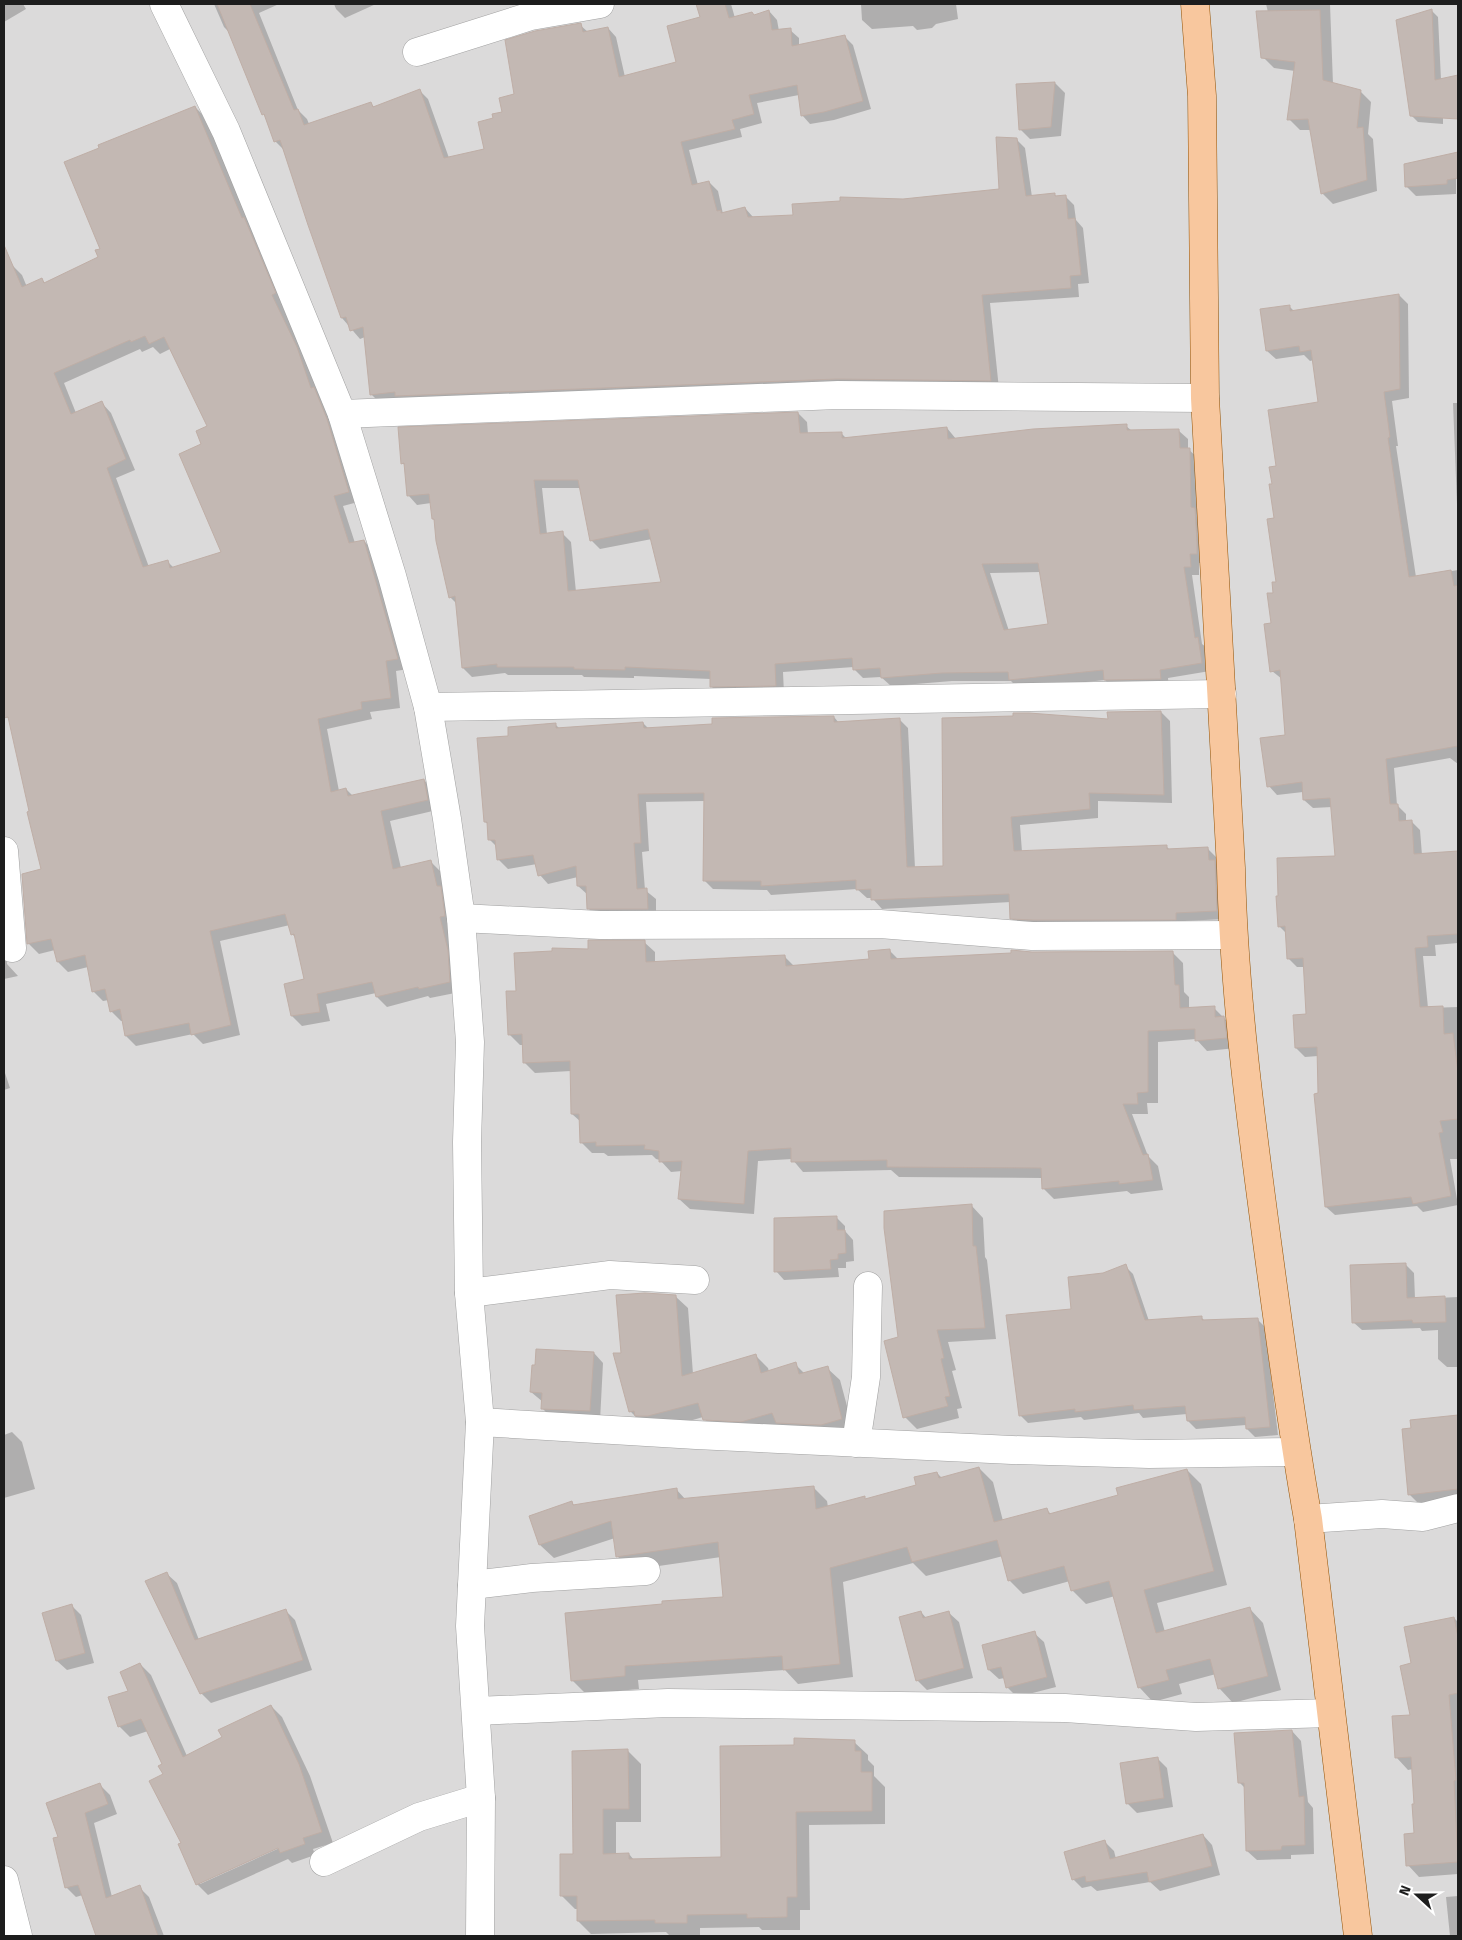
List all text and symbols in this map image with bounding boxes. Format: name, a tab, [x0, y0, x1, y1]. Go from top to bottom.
north arrow	[1392, 1870, 1442, 1920]
text: N	[1396, 1883, 1415, 1898]

